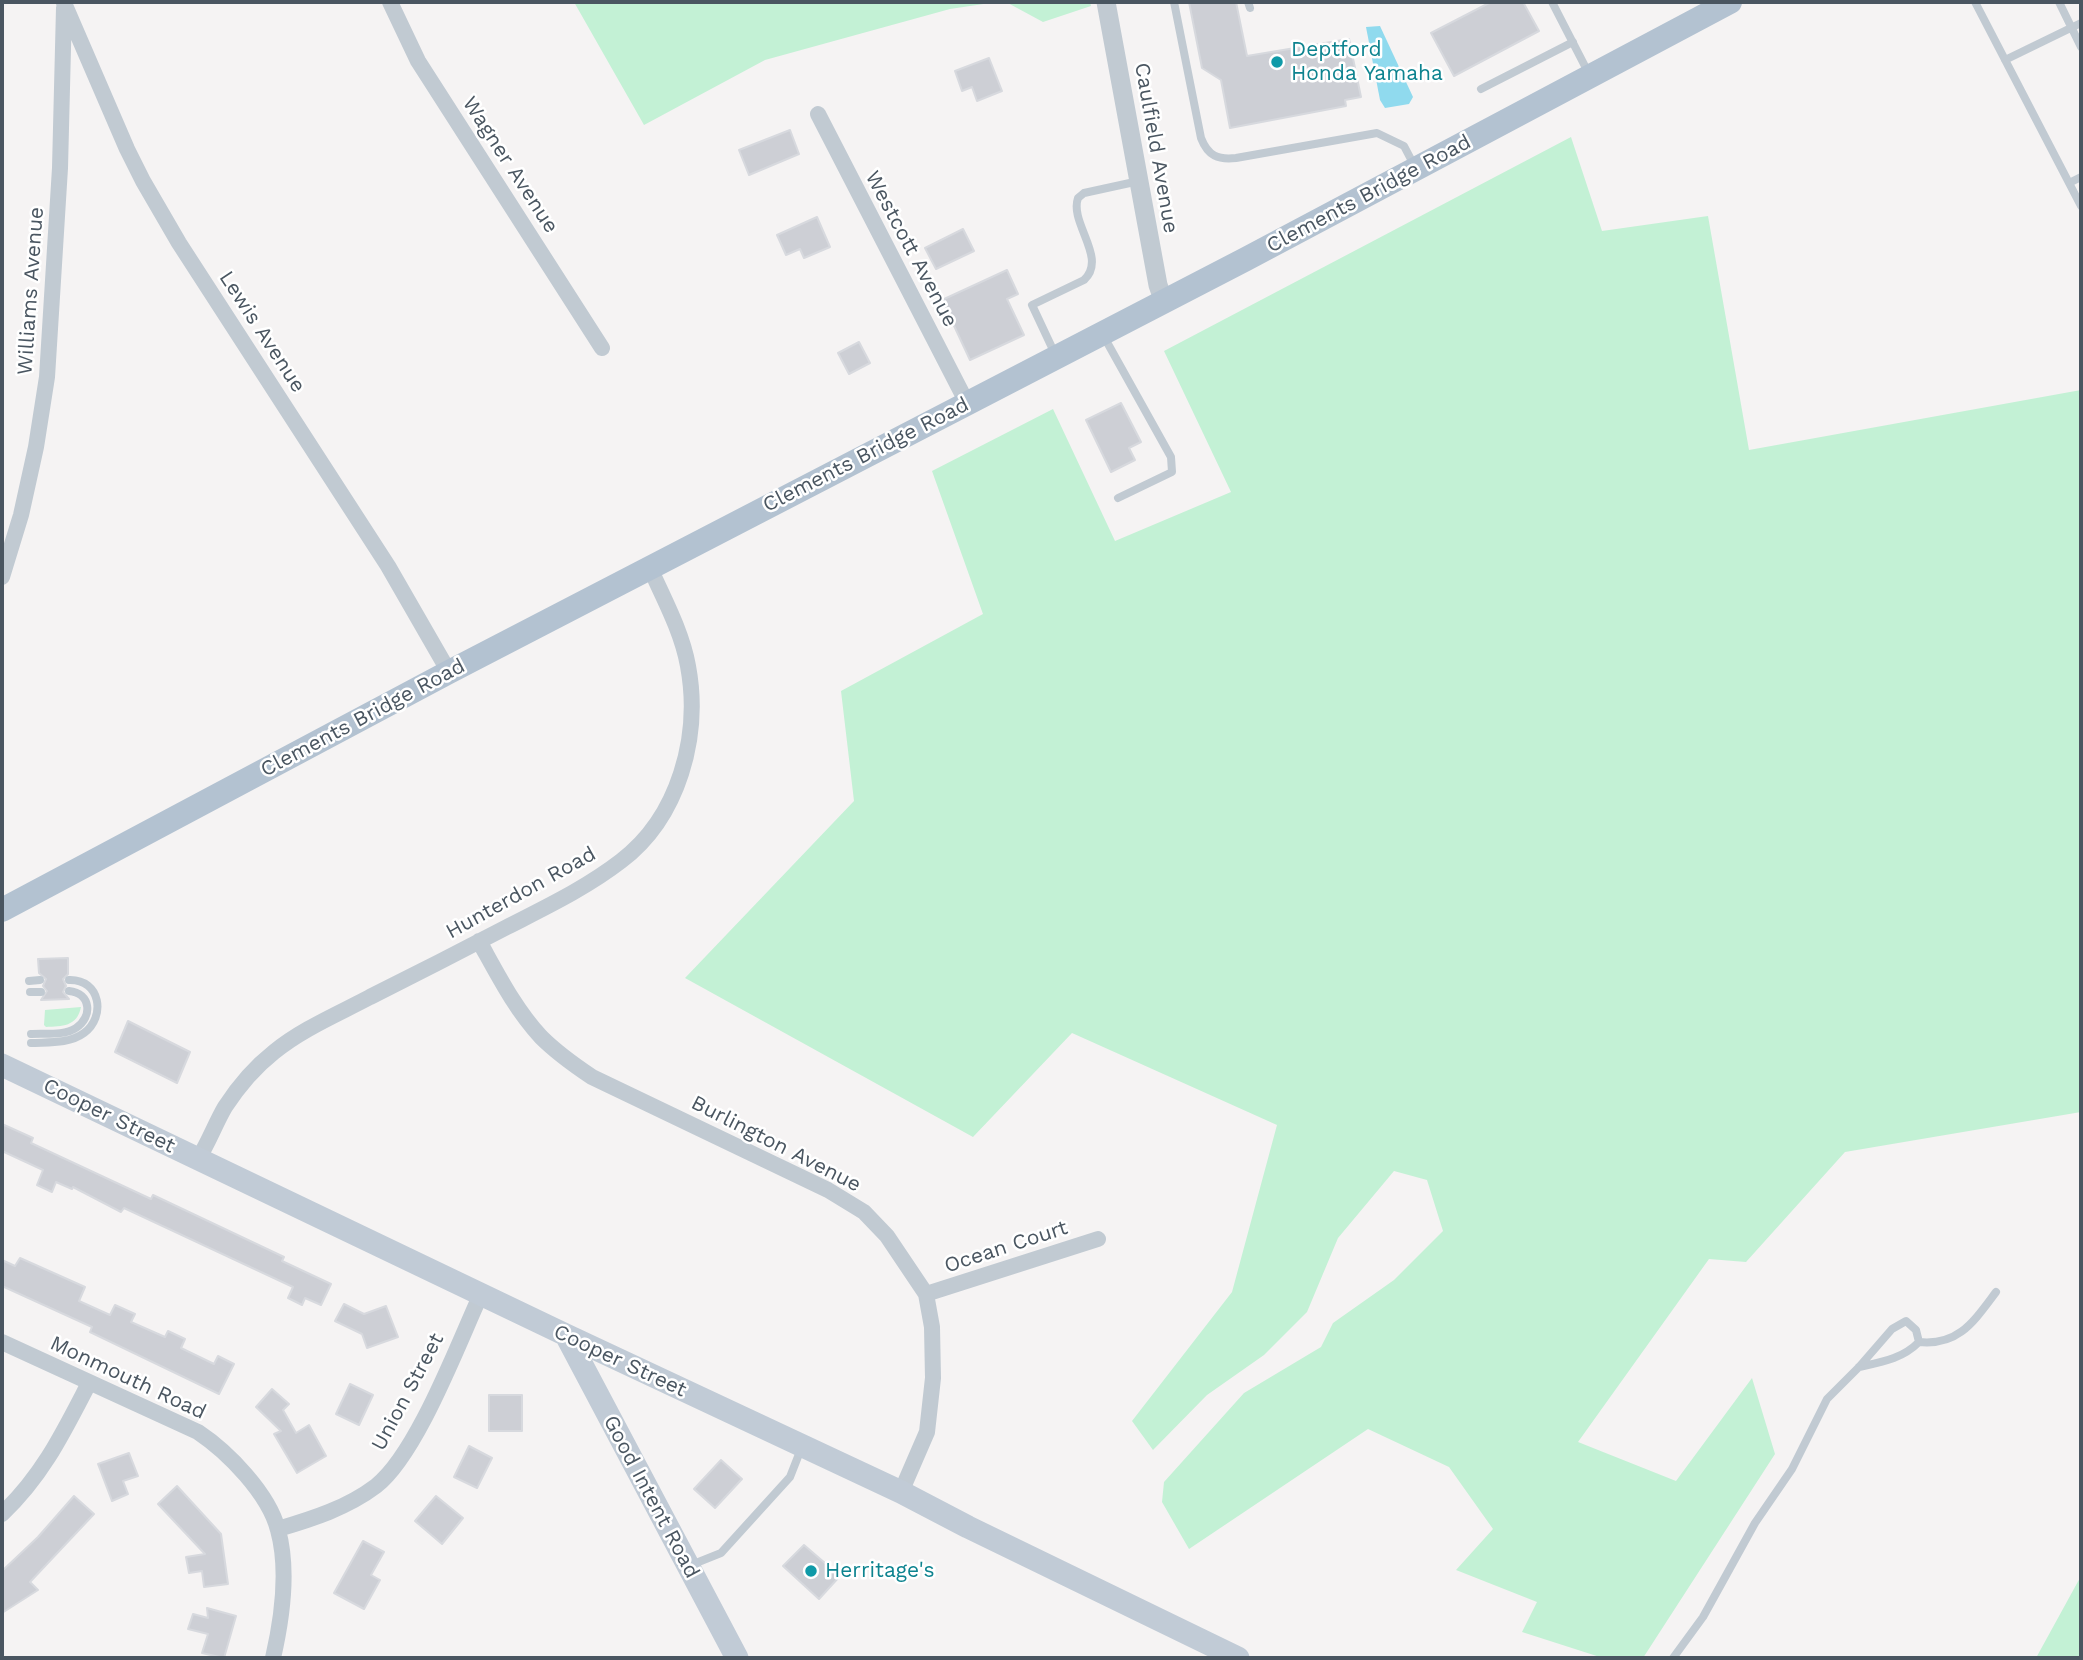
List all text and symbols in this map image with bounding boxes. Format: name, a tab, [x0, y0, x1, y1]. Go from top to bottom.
place label: Deptford Honda Yamaha	[1291, 37, 1443, 87]
marker: Deptford Honda Yamaha	[1269, 54, 1285, 70]
street label: Caulfield Avenue	[1129, 61, 1183, 235]
street label: Wagner Avenue	[457, 92, 563, 238]
street label: Clements Bridge Road	[1263, 129, 1475, 259]
street label: Westcott Avenue	[859, 167, 963, 331]
street label: Williams Avenue	[13, 206, 49, 376]
street label: Lewis Avenue	[213, 267, 311, 397]
street label: Clements Bridge Road	[759, 392, 973, 518]
street label: Clements Bridge Road	[257, 653, 469, 783]
street label: Hunterdon Road	[442, 841, 600, 945]
street label: Cooper Street	[39, 1073, 179, 1159]
street label: Burlington Avenue	[687, 1090, 865, 1198]
street label: Ocean Court	[941, 1215, 1071, 1279]
street label: Cooper Street	[549, 1319, 691, 1403]
street label: Union Street	[367, 1329, 449, 1455]
street label: Monmouth Road	[46, 1331, 210, 1425]
street label: Good Intent Road	[597, 1411, 705, 1583]
place label: Herritage's	[825, 1558, 934, 1584]
marker: Herritage's	[803, 1563, 819, 1579]

